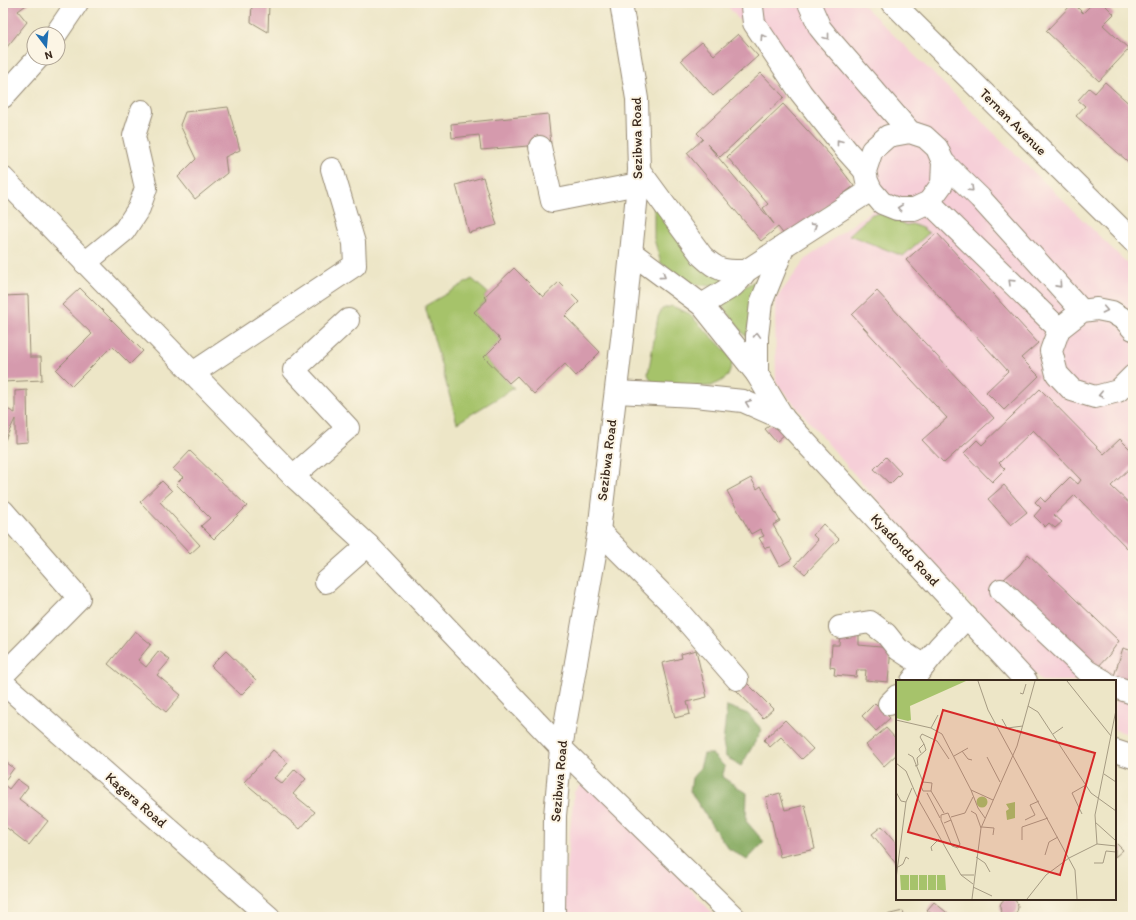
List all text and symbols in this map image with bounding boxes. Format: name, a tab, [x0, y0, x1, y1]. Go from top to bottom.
north arrow	[26, 26, 66, 66]
one-way arrow	[822, 33, 829, 40]
one-way arrow	[760, 34, 768, 41]
text: N	[43, 48, 54, 62]
street label: Ternan Avenue	[976, 85, 1050, 159]
street label: Sezibwa Road	[628, 97, 646, 179]
one-way arrow	[837, 139, 844, 146]
one-way arrow	[966, 185, 974, 192]
one-way arrow	[897, 204, 903, 213]
one-way arrow	[810, 224, 817, 231]
one-way arrow	[659, 271, 666, 278]
one-way arrow	[1008, 279, 1016, 287]
one-way arrow	[1054, 280, 1062, 288]
one-way arrow	[1102, 306, 1108, 314]
one-way arrow	[753, 332, 761, 338]
one-way arrow	[1098, 391, 1104, 399]
one-way arrow	[744, 400, 751, 408]
street label: Sezibwa Road	[594, 418, 620, 502]
street label: Kyadondo Road	[867, 510, 943, 590]
inset map	[896, 680, 1116, 900]
street label: Sezibwa Road	[547, 739, 571, 823]
street label: Kagera Road	[102, 769, 170, 832]

